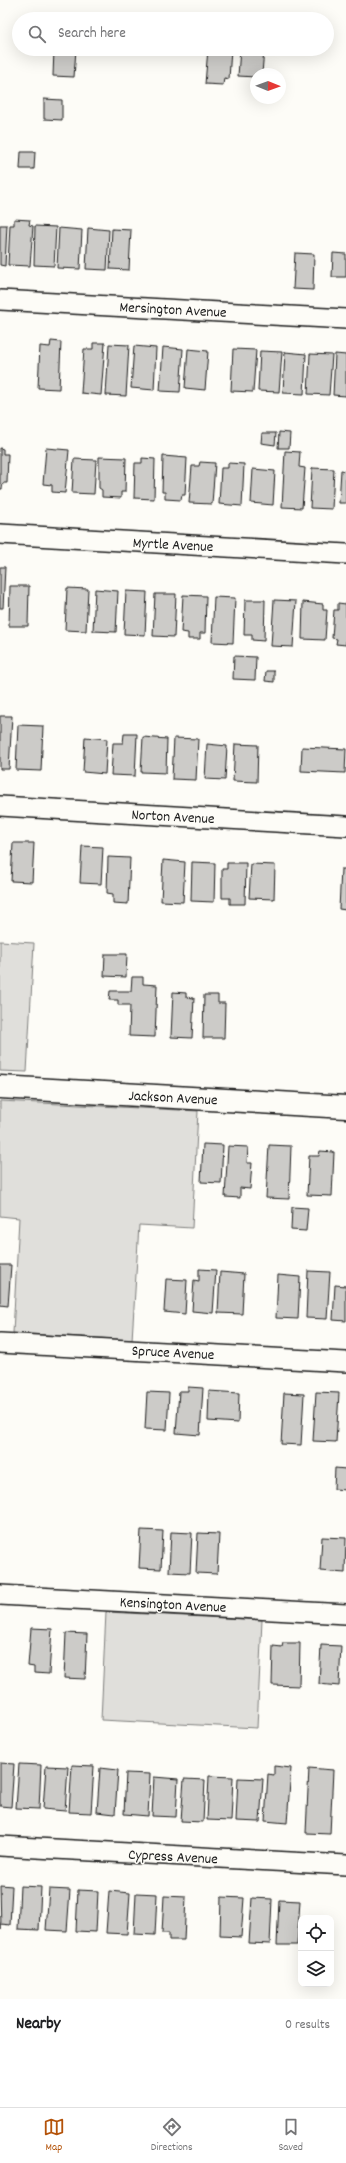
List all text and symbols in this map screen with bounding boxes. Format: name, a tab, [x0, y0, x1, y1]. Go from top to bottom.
search box	[12, 12, 334, 56]
icon: search	[26, 23, 48, 45]
text: Search here	[58, 23, 126, 45]
north arrow	[250, 68, 286, 104]
street label: Mersington Avenue	[119, 297, 227, 325]
street label: Myrtle Avenue	[132, 533, 214, 559]
street label: Norton Avenue	[131, 805, 215, 831]
street label: Jackson Avenue	[128, 1086, 218, 1112]
street label: Spruce Avenue	[131, 1341, 215, 1367]
street label: Kensington Avenue	[119, 1592, 227, 1620]
street label: Cypress Avenue	[128, 1845, 219, 1871]
map controls	[298, 1915, 334, 1987]
button: locate	[298, 1915, 334, 1951]
button: layers	[298, 1951, 334, 1987]
text: Nearby	[16, 2013, 60, 2037]
text: 0 results	[285, 2016, 330, 2035]
tab: Map	[43, 2116, 65, 2156]
tab: Directions	[151, 2116, 193, 2156]
tab: Saved	[278, 2116, 303, 2156]

